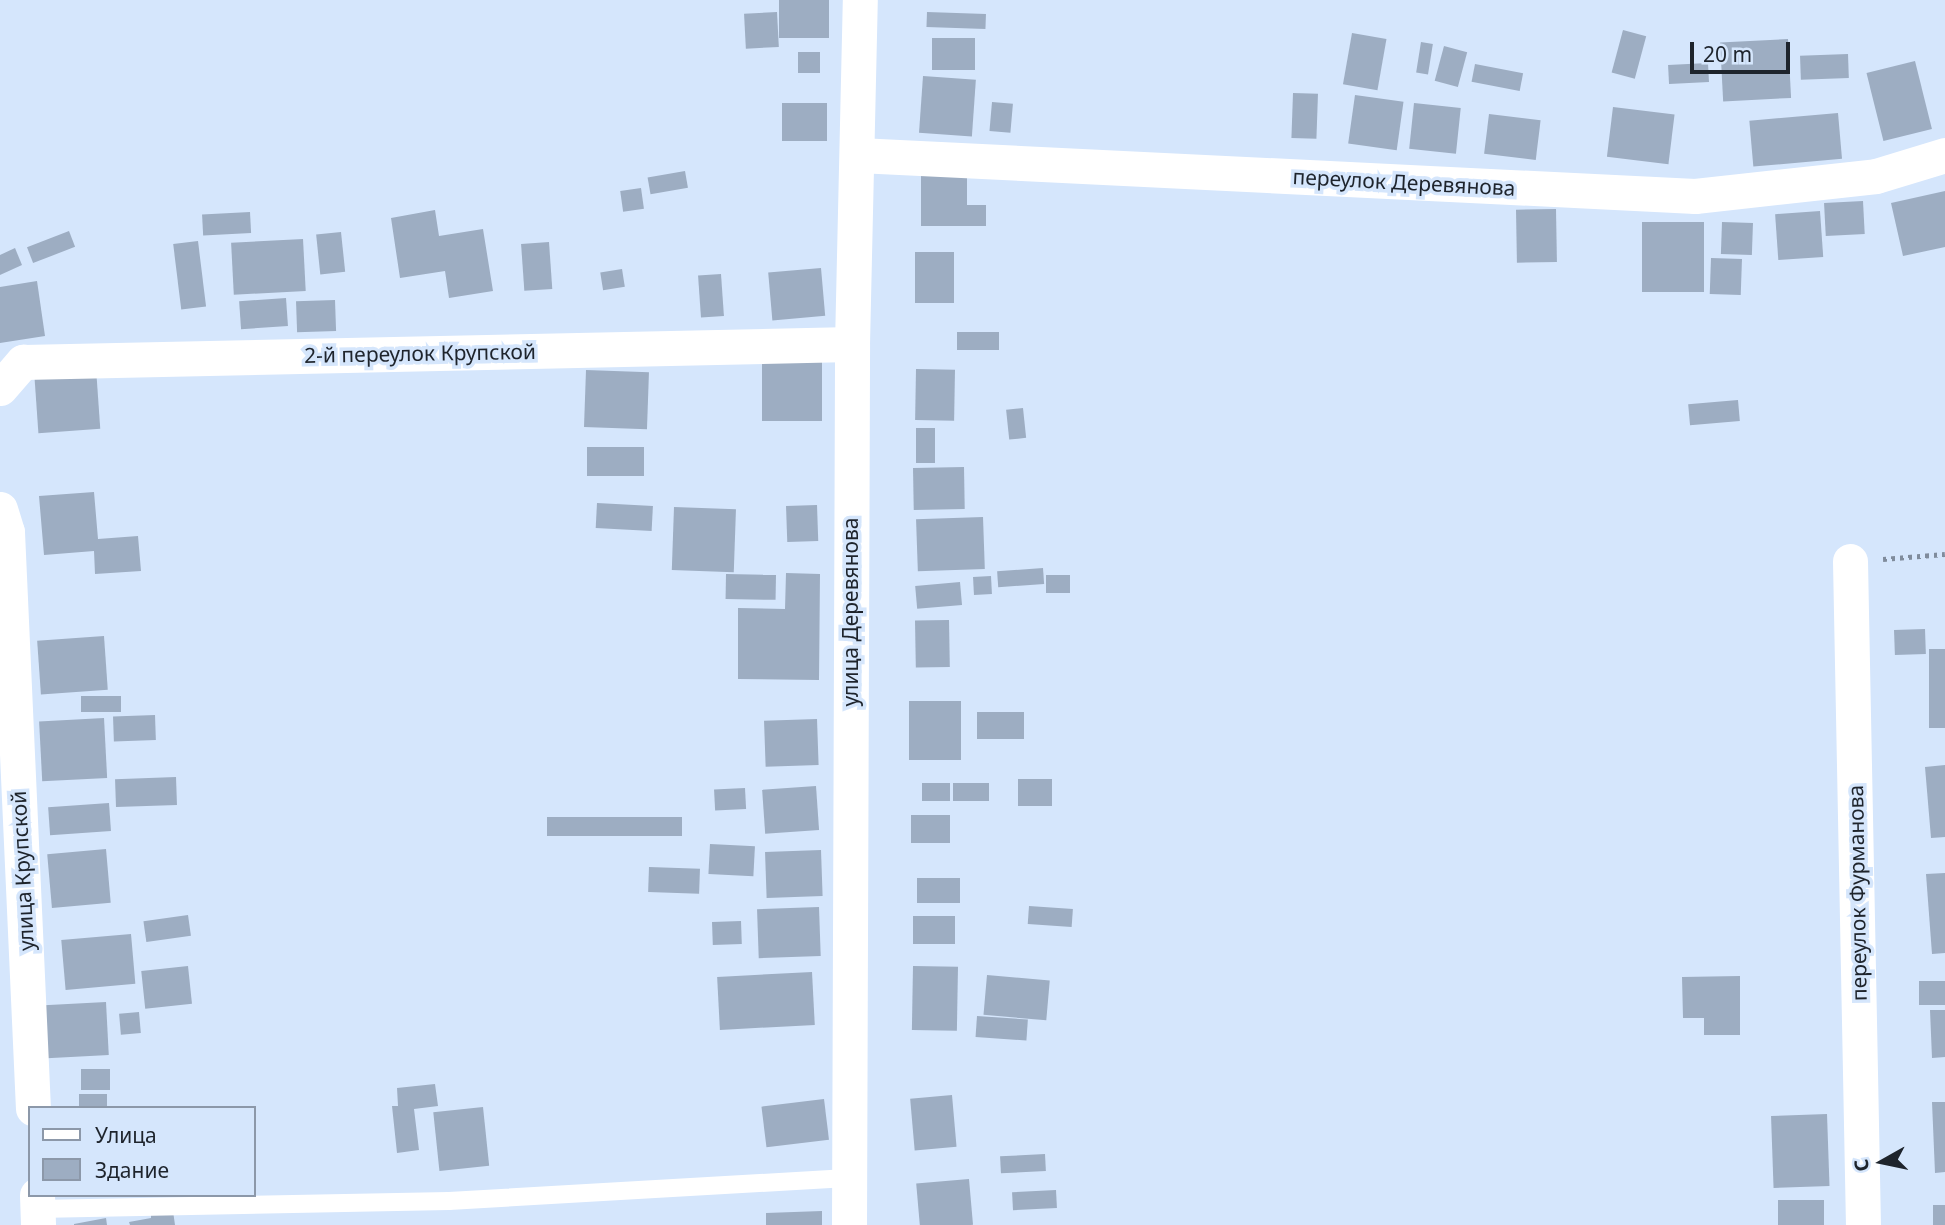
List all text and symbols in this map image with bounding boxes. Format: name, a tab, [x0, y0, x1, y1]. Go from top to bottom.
scale bar	[1693, 28, 1793, 72]
text: 20 m	[1703, 40, 1752, 68]
street label: переулок Деревянова	[1292, 164, 1516, 200]
street label: 2-й переулок Крупской	[304, 338, 536, 368]
street label: улица Деревянова	[837, 517, 863, 707]
street label: переулок Фурманова	[1843, 785, 1871, 1001]
street label: улица Крупской	[5, 790, 39, 952]
legend	[28, 1106, 256, 1197]
text: Улица	[95, 1121, 157, 1149]
north arrow	[1847, 1127, 1917, 1197]
text: Здание	[95, 1156, 169, 1184]
text: С	[1847, 1157, 1875, 1173]

